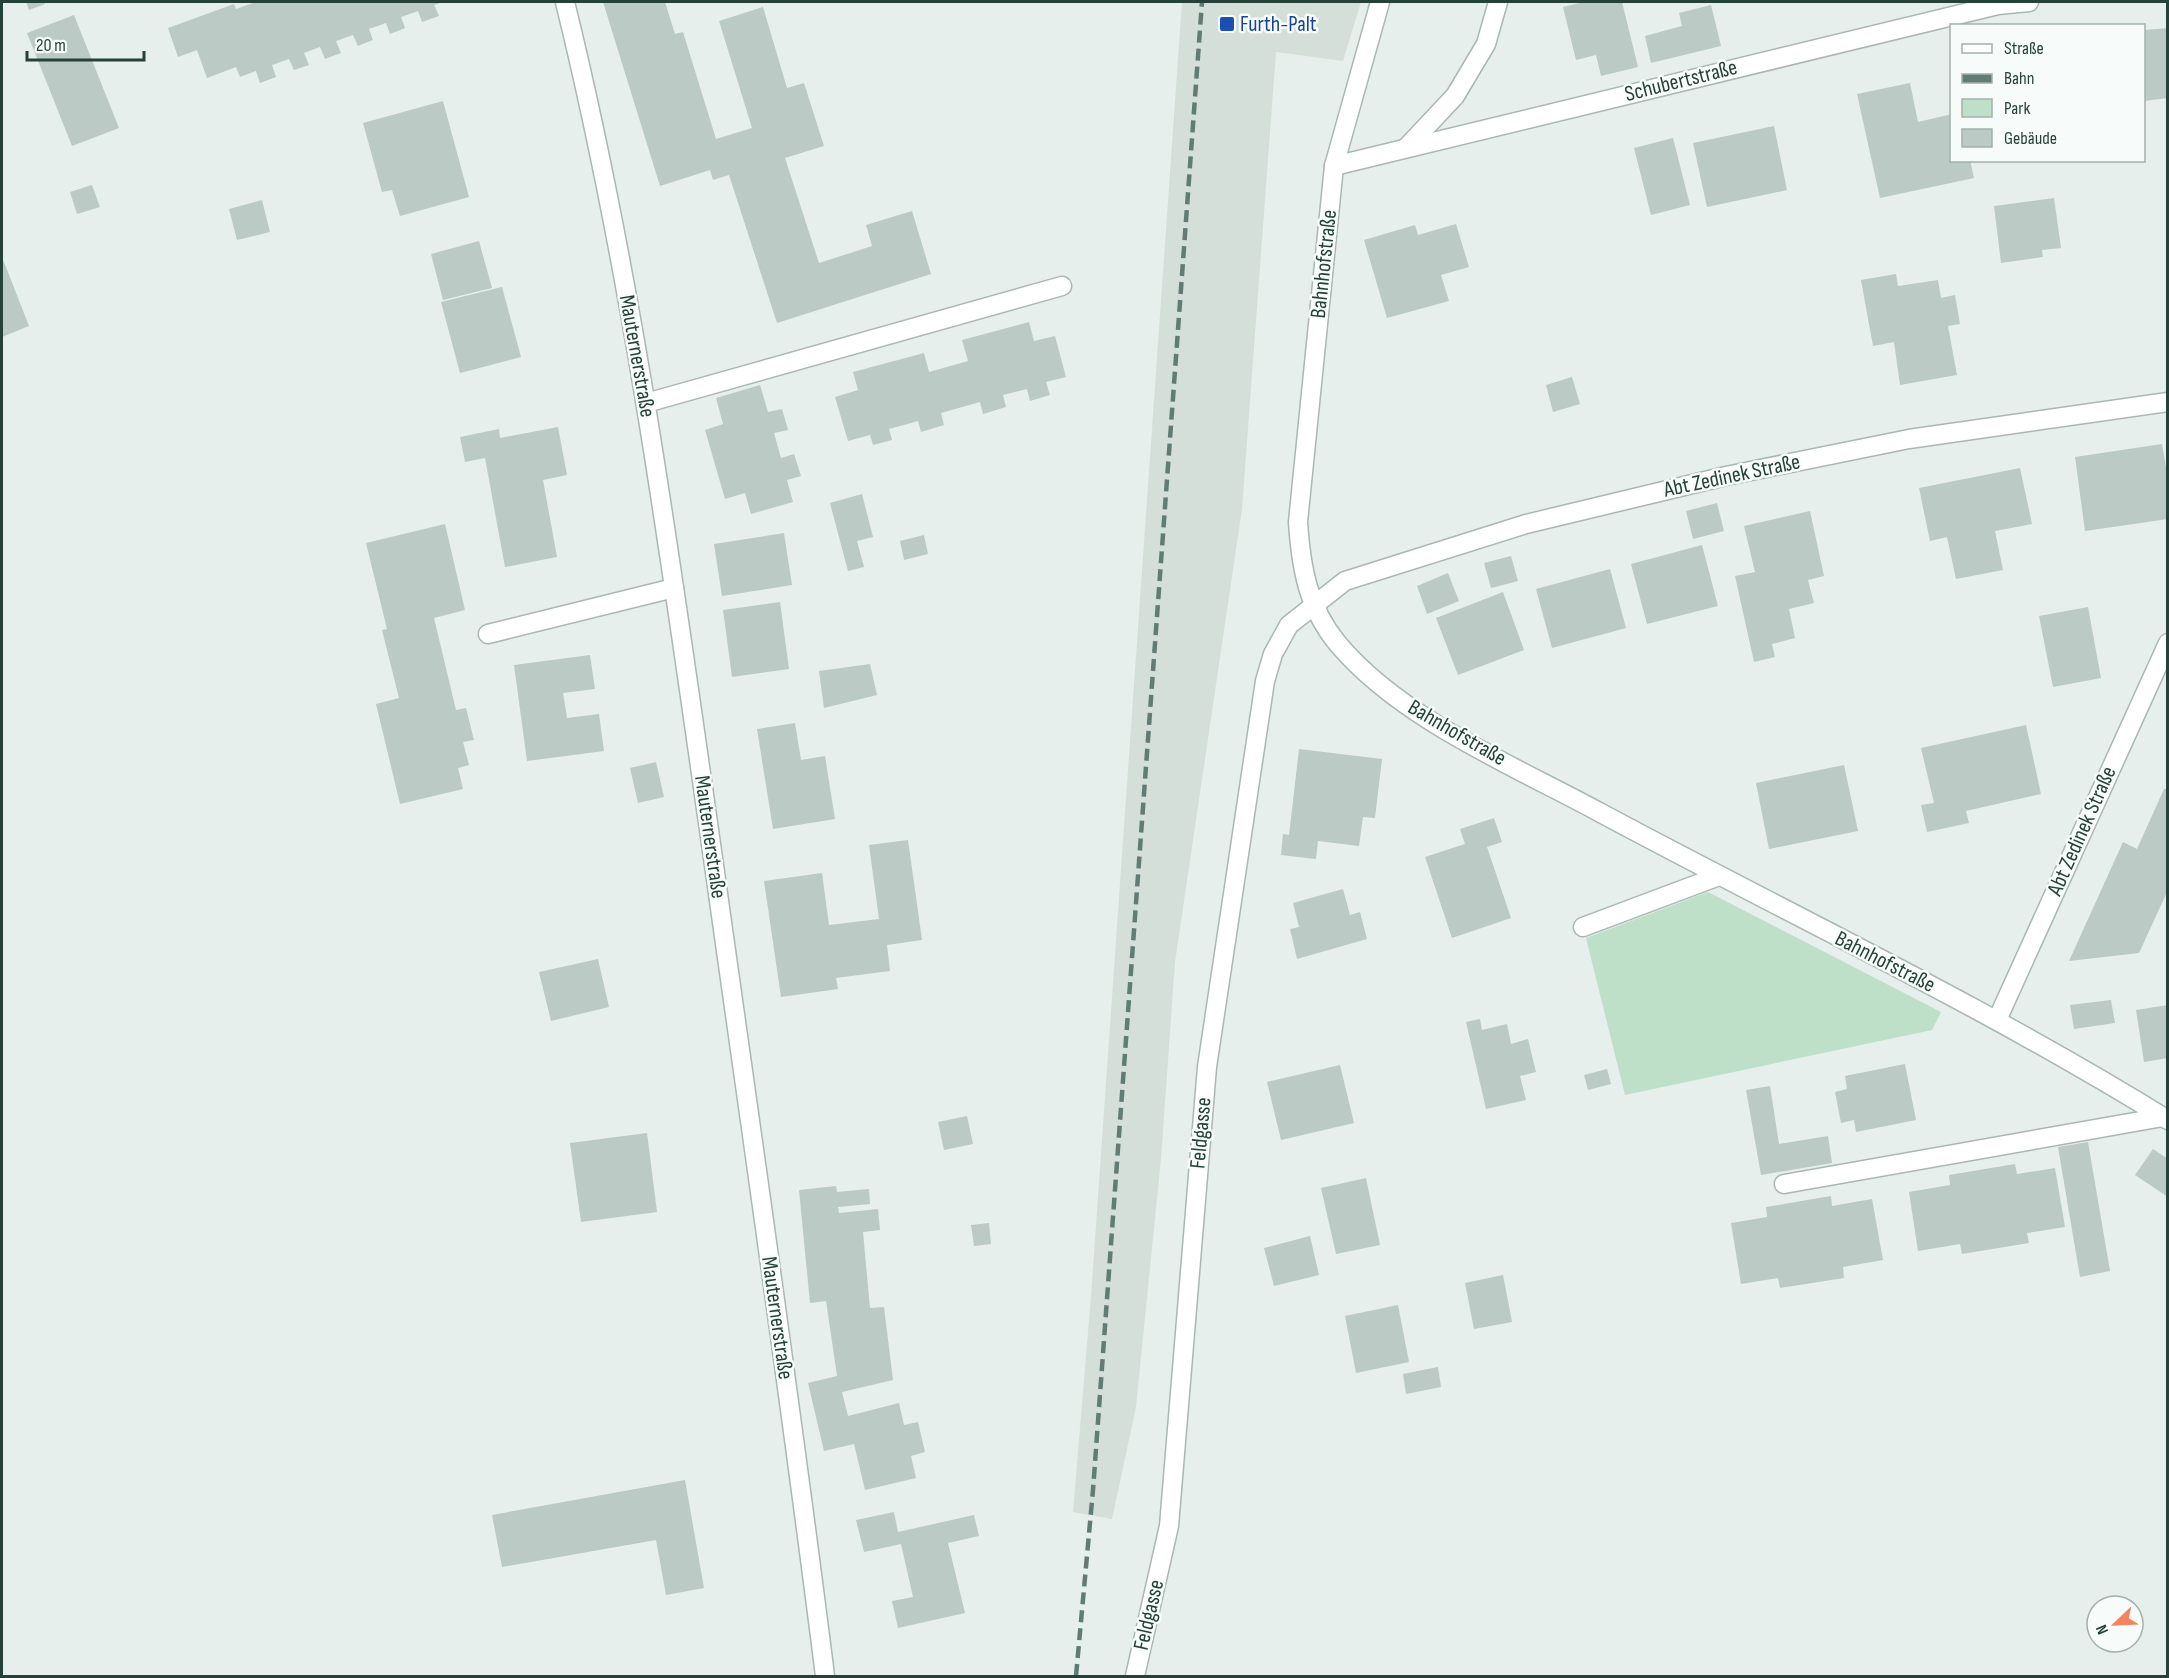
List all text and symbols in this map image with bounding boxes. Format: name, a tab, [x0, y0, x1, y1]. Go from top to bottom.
place label: Furth-Palt	[1240, 11, 1317, 38]
marker: Furth-Palt	[1218, 15, 1236, 33]
scale bar	[27, 24, 144, 62]
legend	[1950, 24, 2145, 162]
text: 20 m	[36, 35, 66, 56]
text: Straße	[2004, 38, 2044, 59]
street label: Schubertstraße	[1622, 54, 1740, 108]
text: Bahn	[2004, 68, 2034, 89]
text: Park	[2004, 98, 2030, 119]
text: Gebäude	[2004, 128, 2057, 149]
street label: Bahnhofstraße	[1305, 208, 1343, 320]
street label: Mauternerstraße	[613, 293, 661, 419]
street label: Abt Zedinek Straße	[1660, 448, 1803, 504]
street label: Bahnhofstraße	[1403, 694, 1511, 772]
street label: Abt Zedinek Straße	[2041, 762, 2123, 901]
street label: Mauternerstraße	[688, 774, 732, 900]
street label: Bahnhofstraße	[1830, 925, 1940, 999]
street label: Feldgasse	[1184, 1096, 1218, 1170]
street label: Mauternerstraße	[755, 1255, 799, 1381]
street label: Feldgasse	[1128, 1577, 1170, 1653]
north arrow	[2085, 1594, 2145, 1654]
text: N	[2092, 1622, 2113, 1637]

